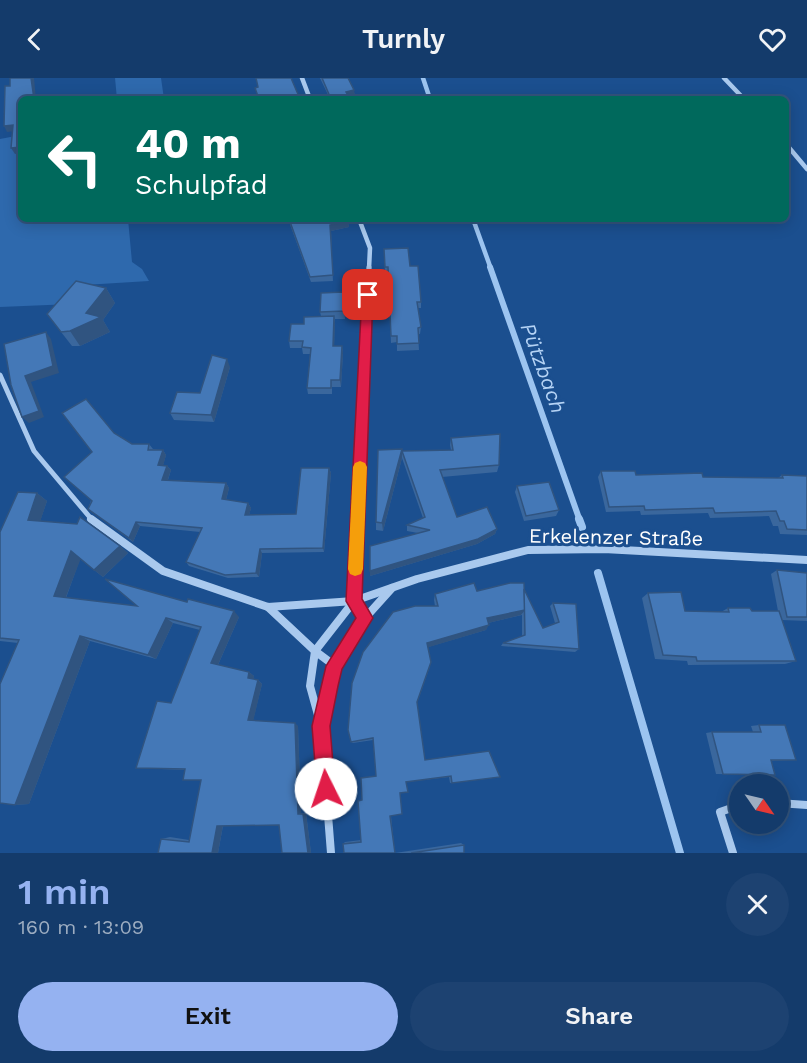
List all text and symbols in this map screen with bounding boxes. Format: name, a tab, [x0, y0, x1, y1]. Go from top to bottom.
icon: back	[18, 23, 51, 56]
text: Turnly	[362, 23, 445, 55]
icon: heart	[756, 23, 789, 56]
text: 40 m	[135, 119, 241, 168]
icon: left	[36, 120, 114, 198]
text: Schulpfad	[135, 169, 268, 201]
pin	[342, 269, 393, 320]
icon: arrive	[351, 278, 384, 311]
water label: Pützbach	[516, 319, 571, 416]
street label: Erkelenzer Straße	[529, 523, 703, 551]
position arrow	[294, 757, 358, 821]
north arrow	[729, 774, 789, 834]
map controls	[729, 774, 789, 834]
text: 1 min	[18, 871, 110, 913]
button: close	[726, 873, 789, 936]
text: 160 m · 13:09	[18, 915, 144, 939]
button: Exit	[18, 982, 398, 1051]
button: Share	[410, 982, 789, 1051]

